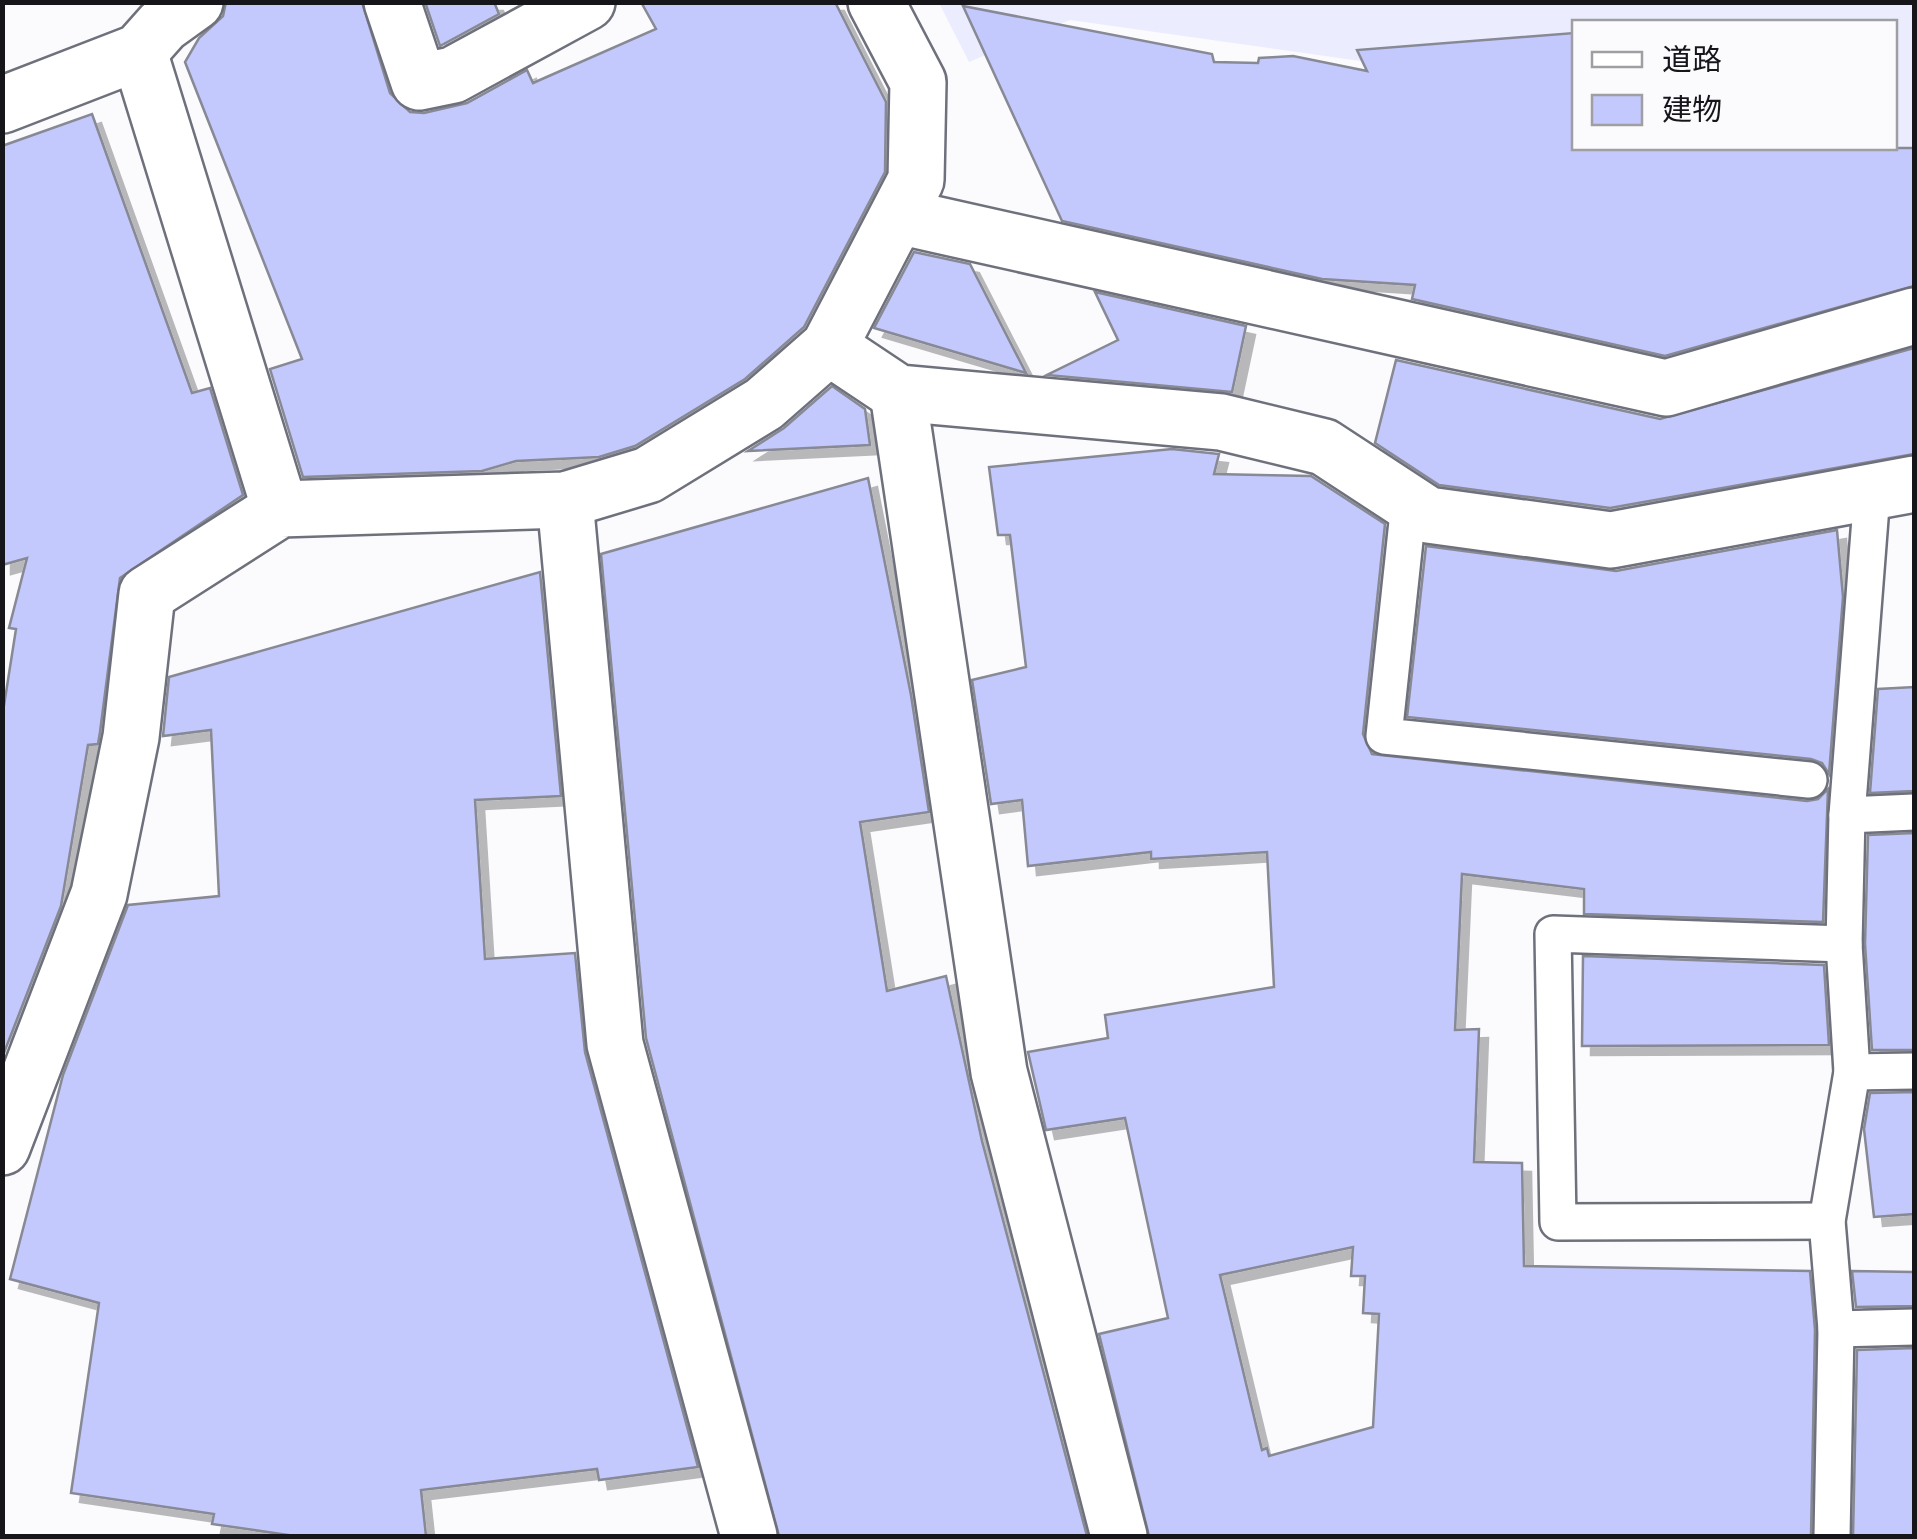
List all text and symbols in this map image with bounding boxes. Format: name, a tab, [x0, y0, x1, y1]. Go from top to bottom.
legend	[1572, 20, 1897, 150]
text: 道路	[1662, 36, 1722, 82]
text: 建物	[1662, 86, 1722, 132]

